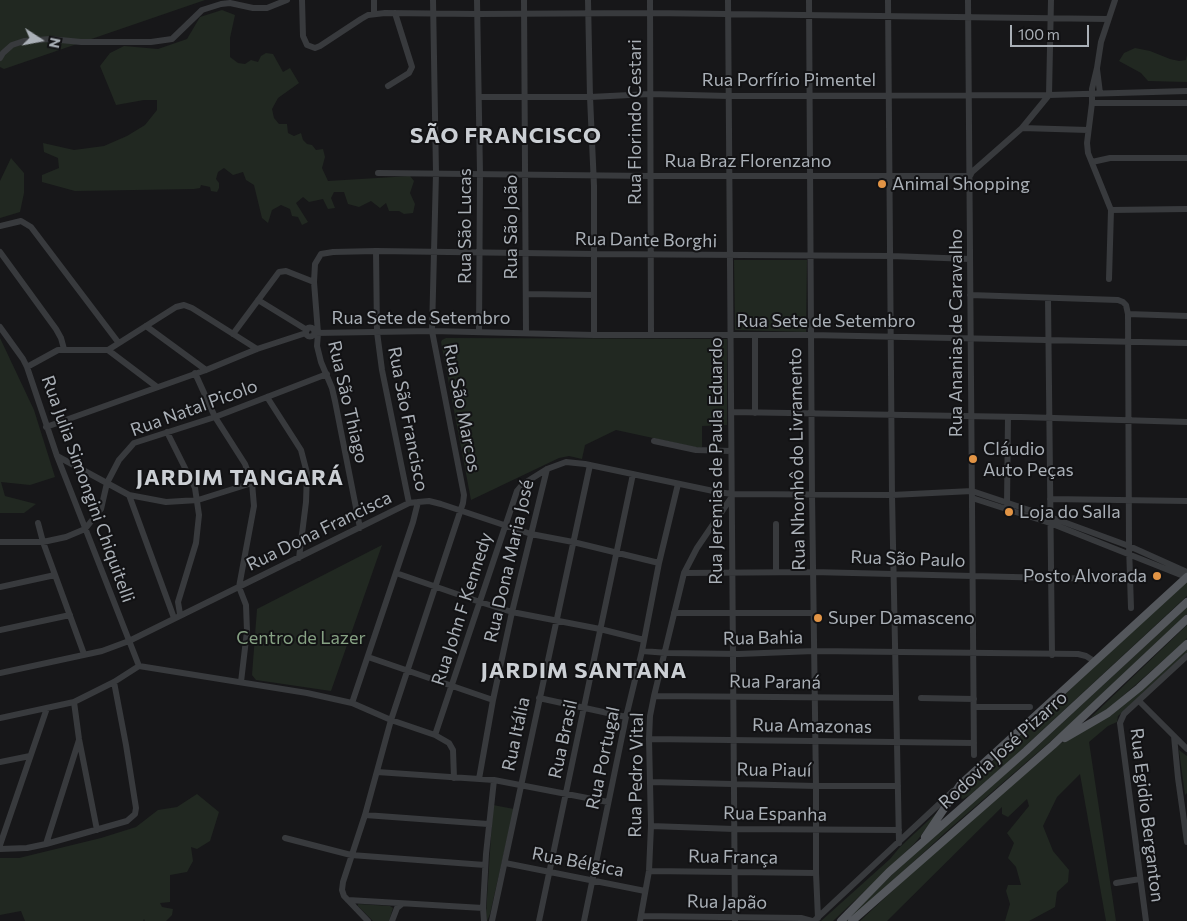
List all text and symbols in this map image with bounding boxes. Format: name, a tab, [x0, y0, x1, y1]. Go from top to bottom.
north arrow	[15, 15, 65, 65]
scale bar	[1012, 15, 1091, 47]
text: 100 m	[1018, 25, 1060, 43]
text: N	[46, 36, 65, 50]
street label: Rua Florindo Cestari	[624, 39, 646, 205]
street label: Rua Porfírio Pimentel	[702, 69, 876, 91]
district label: SÃO FRANCISCO	[408, 123, 604, 149]
street label: Rua Braz Florenzano	[664, 150, 832, 172]
street label: Rua São Lucas	[454, 168, 476, 284]
place label: Animal Shopping	[892, 173, 1030, 195]
street label: Rua São João	[500, 174, 522, 280]
marker: Animal Shopping	[876, 178, 888, 190]
street label: Rua Dante Borghi	[575, 228, 717, 252]
street label: Rua Ananias de Caravalho	[945, 229, 967, 437]
street label: Rua Sete de Setembro	[332, 307, 510, 329]
street label: Rua Sete de Setembro	[737, 310, 915, 332]
street label: Rua Jeremias de Paula Eduardo	[705, 337, 727, 585]
street label: Rua São Thiago	[323, 339, 373, 465]
street label: Rua São Marcos	[439, 342, 485, 474]
street label: Rua São Francisco	[383, 345, 433, 493]
street label: Rua Nhonhô do Livramento	[784, 347, 810, 571]
street label: Rua Julia Simongini Chiquitelli	[37, 373, 139, 605]
street label: Rua Natal Picolo	[128, 375, 260, 441]
place label: Cláudio Auto Peças	[983, 438, 1074, 480]
marker: Cláudio Auto Peças	[967, 453, 979, 465]
district label: JARDIM TANGARÁ	[134, 465, 346, 491]
street label: Rua Dona Maria José	[480, 477, 538, 645]
street label: Rua Dona Francisca	[243, 486, 395, 576]
place label: Loja do Salla	[1019, 501, 1121, 523]
marker: Loja do Salla	[1003, 506, 1015, 518]
street label: Rua John F Kennedy	[427, 530, 497, 688]
street label: Rua São Paulo	[850, 546, 966, 572]
place label: Posto Alvorada	[1023, 565, 1147, 587]
marker: Posto Alvorada	[1151, 570, 1163, 582]
place label: Super Damasceno	[828, 607, 975, 629]
marker: Super Damasceno	[812, 612, 824, 624]
park label: Centro de Lazer	[236, 627, 366, 649]
street label: Rua Bahia	[723, 627, 803, 649]
district label: JARDIM SANTANA	[479, 658, 689, 684]
street label: Rua Paraná	[729, 670, 821, 694]
street label: Rodovia José Pizarro	[934, 686, 1072, 814]
street label: Rua Itália	[498, 695, 534, 773]
street label: Rua Brasil	[544, 697, 582, 781]
street label: Rua Portugal	[582, 704, 624, 812]
street label: Rua Pedro Vital	[624, 712, 648, 838]
street label: Rua Amazonas	[752, 714, 872, 738]
street label: Rua Egidio Berganton	[1126, 727, 1168, 903]
street label: Rua Piauí	[736, 759, 812, 781]
street label: Rua Espanha	[723, 802, 827, 826]
street label: Rua Bélgica	[530, 843, 626, 881]
street label: Rua França	[688, 845, 778, 869]
street label: Rua Japão	[687, 891, 767, 913]

